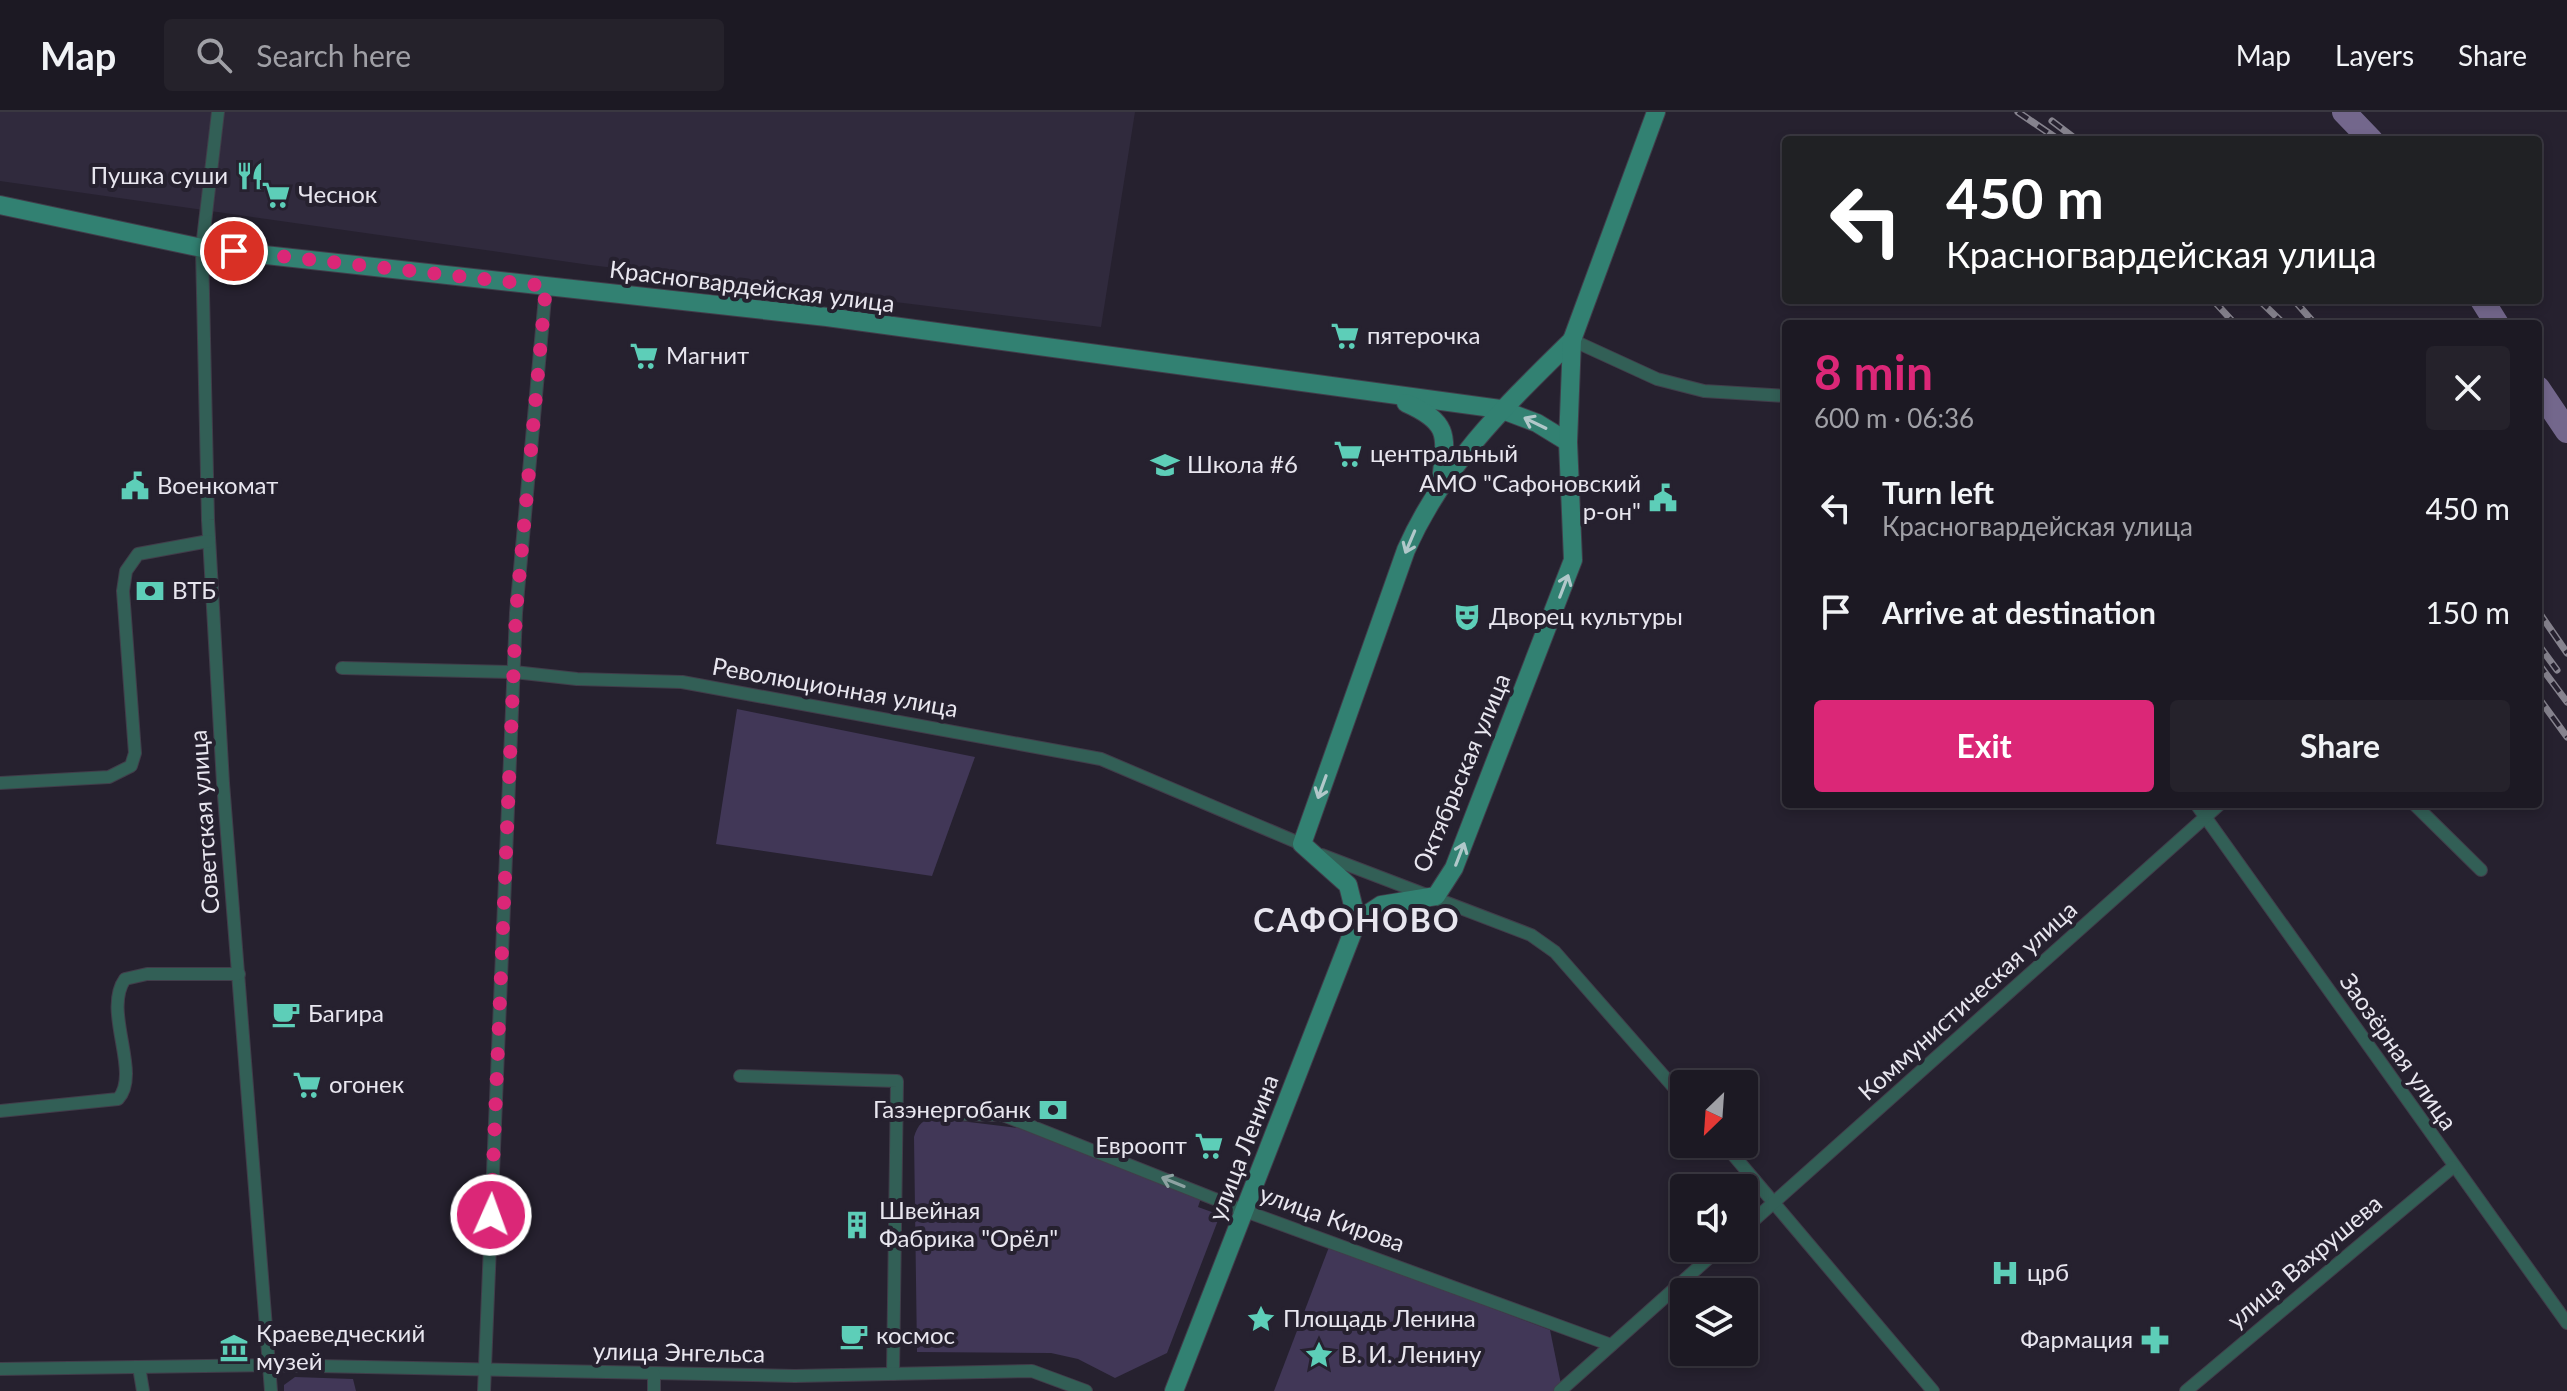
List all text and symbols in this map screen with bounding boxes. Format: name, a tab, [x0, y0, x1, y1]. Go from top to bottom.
search box	[164, 19, 724, 91]
text: Map	[40, 32, 116, 78]
icon: search	[192, 33, 236, 77]
text: Search here	[256, 37, 411, 73]
text: Map	[2236, 38, 2291, 72]
text: Layers	[2335, 38, 2414, 72]
text: Share	[2458, 38, 2527, 72]
place label: Пушка суши	[91, 160, 228, 189]
restaurant icon: Пушка суши	[235, 161, 265, 191]
text: 450 m	[1946, 164, 2104, 231]
icon: left	[1814, 168, 1918, 272]
place label: Чеснок	[298, 179, 378, 208]
supermarket icon: Чеснок	[261, 180, 291, 210]
pin	[200, 217, 268, 285]
icon: arrive	[212, 229, 256, 273]
text: Красногвардейская улица	[1946, 232, 2377, 276]
street label: Красногвардейская улица	[608, 254, 896, 317]
place label: пятерочка	[1367, 320, 1480, 349]
supermarket icon: пятерочка	[1330, 321, 1360, 351]
place label: Магнит	[666, 340, 749, 369]
supermarket icon: Магнит	[629, 341, 659, 371]
text: 8 min	[1814, 343, 1933, 400]
button: close	[2426, 346, 2510, 430]
text: 600 m · 06:36	[1814, 402, 1974, 434]
one-way arrow	[1523, 415, 1547, 430]
place label: центральный	[1370, 438, 1518, 467]
supermarket icon: центральный	[1333, 439, 1363, 469]
place label: Школа #6	[1187, 449, 1298, 478]
school or university icon: Школа #6	[1150, 450, 1180, 480]
place label: АМО "Сафоновский р-он"	[1419, 468, 1641, 525]
place label: Военкомат	[157, 470, 278, 499]
public building icon: Военкомат	[120, 471, 150, 501]
text: Turn left	[1882, 474, 1994, 510]
public building icon: АМО "Сафоновский р-он"	[1648, 483, 1678, 513]
icon: left	[1814, 486, 1858, 530]
text: 450 m	[2425, 490, 2510, 526]
text: Красногвардейская улица	[1882, 510, 2193, 542]
one-way arrow	[1401, 530, 1416, 554]
one-way arrow	[1557, 574, 1572, 599]
place label: ВТБ	[172, 575, 216, 604]
bank icon: ВТБ	[135, 576, 165, 606]
icon: arrive	[1814, 590, 1858, 634]
text: Arrive at destination	[1882, 594, 2156, 630]
text: 150 m	[2425, 594, 2510, 630]
place label: Дворец культуры	[1489, 601, 1683, 630]
theatre icon: Дворец культуры	[1452, 602, 1482, 632]
street label: Революционная улица	[710, 651, 960, 722]
street label: Октябрьская улица	[1406, 669, 1516, 876]
button: Exit	[1814, 700, 2154, 792]
button: Share	[2170, 700, 2510, 792]
street label: Советская улица	[183, 729, 224, 915]
one-way arrow	[1314, 774, 1328, 799]
one-way arrow	[1454, 842, 1468, 867]
street label: Коммунистическая улица	[1852, 894, 2082, 1106]
district label: САФОНОВО	[1253, 900, 1461, 939]
street label: Заозёрная улица	[2334, 967, 2464, 1135]
place label: Багира	[308, 998, 384, 1027]
cafe icon: Багира	[271, 999, 301, 1029]
place label: огонек	[329, 1069, 405, 1098]
supermarket icon: огонек	[292, 1070, 322, 1100]
street label: улица Ленина	[1201, 1070, 1284, 1225]
north arrow	[1670, 1070, 1758, 1158]
map controls	[1670, 1070, 1758, 1366]
place label: Газэнергобанк	[873, 1094, 1032, 1123]
bank icon: Газэнергобанк	[1038, 1095, 1068, 1125]
place label: Евроопт	[1095, 1130, 1187, 1159]
supermarket icon: Евроопт	[1194, 1131, 1224, 1161]
position arrow	[449, 1173, 533, 1257]
one-way arrow	[1161, 1174, 1186, 1188]
button: sound	[1670, 1174, 1758, 1262]
street label: улица Кирова	[1256, 1178, 1409, 1257]
street label: улица Вахрушева	[2221, 1188, 2387, 1334]
place label: Швейная Фабрика "Орёл"	[879, 1195, 1058, 1252]
building icon: Швейная Фабрика "Орёл"	[842, 1210, 872, 1240]
place label: црб	[2027, 1257, 2069, 1286]
hospital icon: црб	[1990, 1258, 2020, 1288]
button: layers	[1670, 1278, 1758, 1366]
place label: Площадь Ленина	[1283, 1303, 1476, 1332]
place icon: Площадь Ленина	[1246, 1304, 1276, 1334]
place label: Краеведческий музей	[256, 1318, 425, 1375]
place label: космос	[876, 1320, 955, 1349]
cafe icon: космос	[839, 1321, 869, 1351]
place label: Фармация	[2020, 1324, 2133, 1353]
pharmacy icon: Фармация	[2140, 1325, 2170, 1355]
museum icon: Краеведческий музей	[219, 1333, 249, 1363]
street label: улица Энгельса	[593, 1336, 765, 1368]
place label: В. И. Ленину	[1341, 1339, 1482, 1368]
place icon: В. И. Ленину	[1304, 1340, 1334, 1370]

